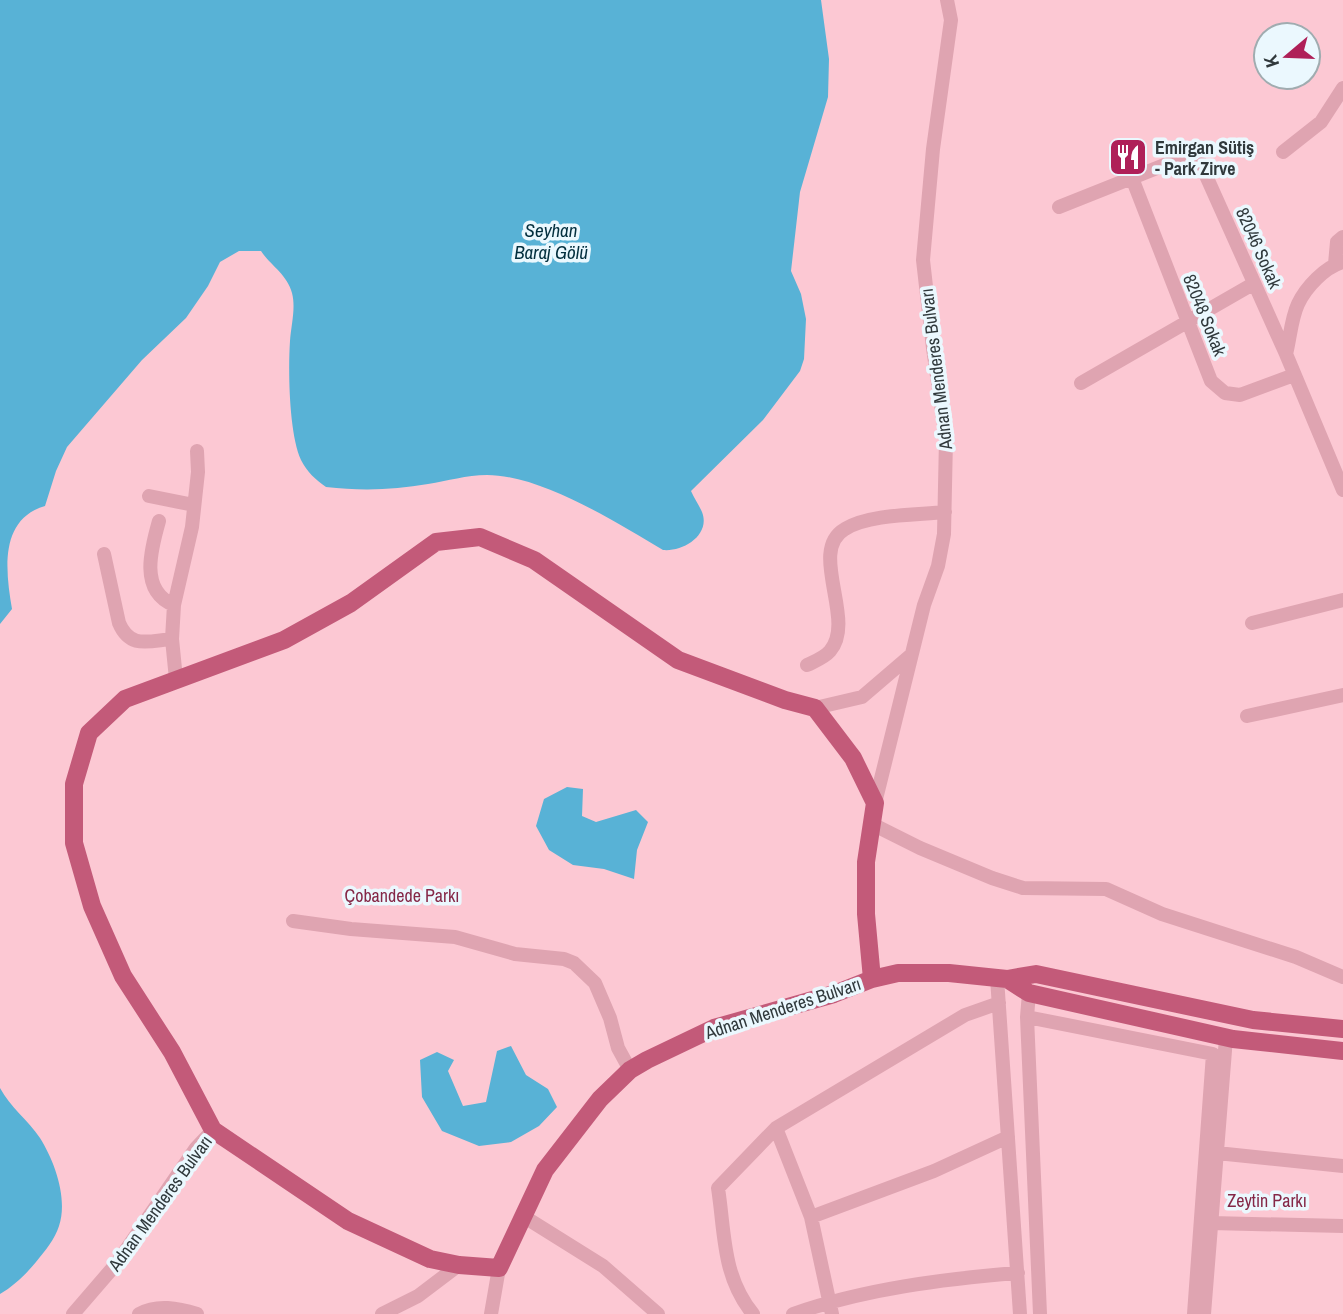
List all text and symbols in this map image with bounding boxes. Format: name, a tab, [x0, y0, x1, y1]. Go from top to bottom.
north arrow	[1252, 21, 1322, 91]
text: K	[1257, 51, 1285, 71]
place label: Emirgan Sütiş - Park Zirve	[1155, 135, 1254, 181]
restaurant icon: Emirgan Sütiş - Park Zirve	[1107, 136, 1149, 178]
street label: 82046 Sokak	[1230, 204, 1288, 293]
water label: Seyhan Baraj Gölü	[514, 217, 588, 265]
street label: 82048 Sokak	[1177, 270, 1233, 360]
street label: Adnan Menderes Bulvarı	[914, 287, 958, 452]
park label: Çobandede Parkı	[345, 883, 459, 908]
street label: Adnan Menderes Bulvarı	[701, 971, 864, 1045]
street label: Adnan Menderes Bulvarı	[102, 1130, 218, 1277]
park label: Zeytin Parkı	[1227, 1188, 1307, 1213]

